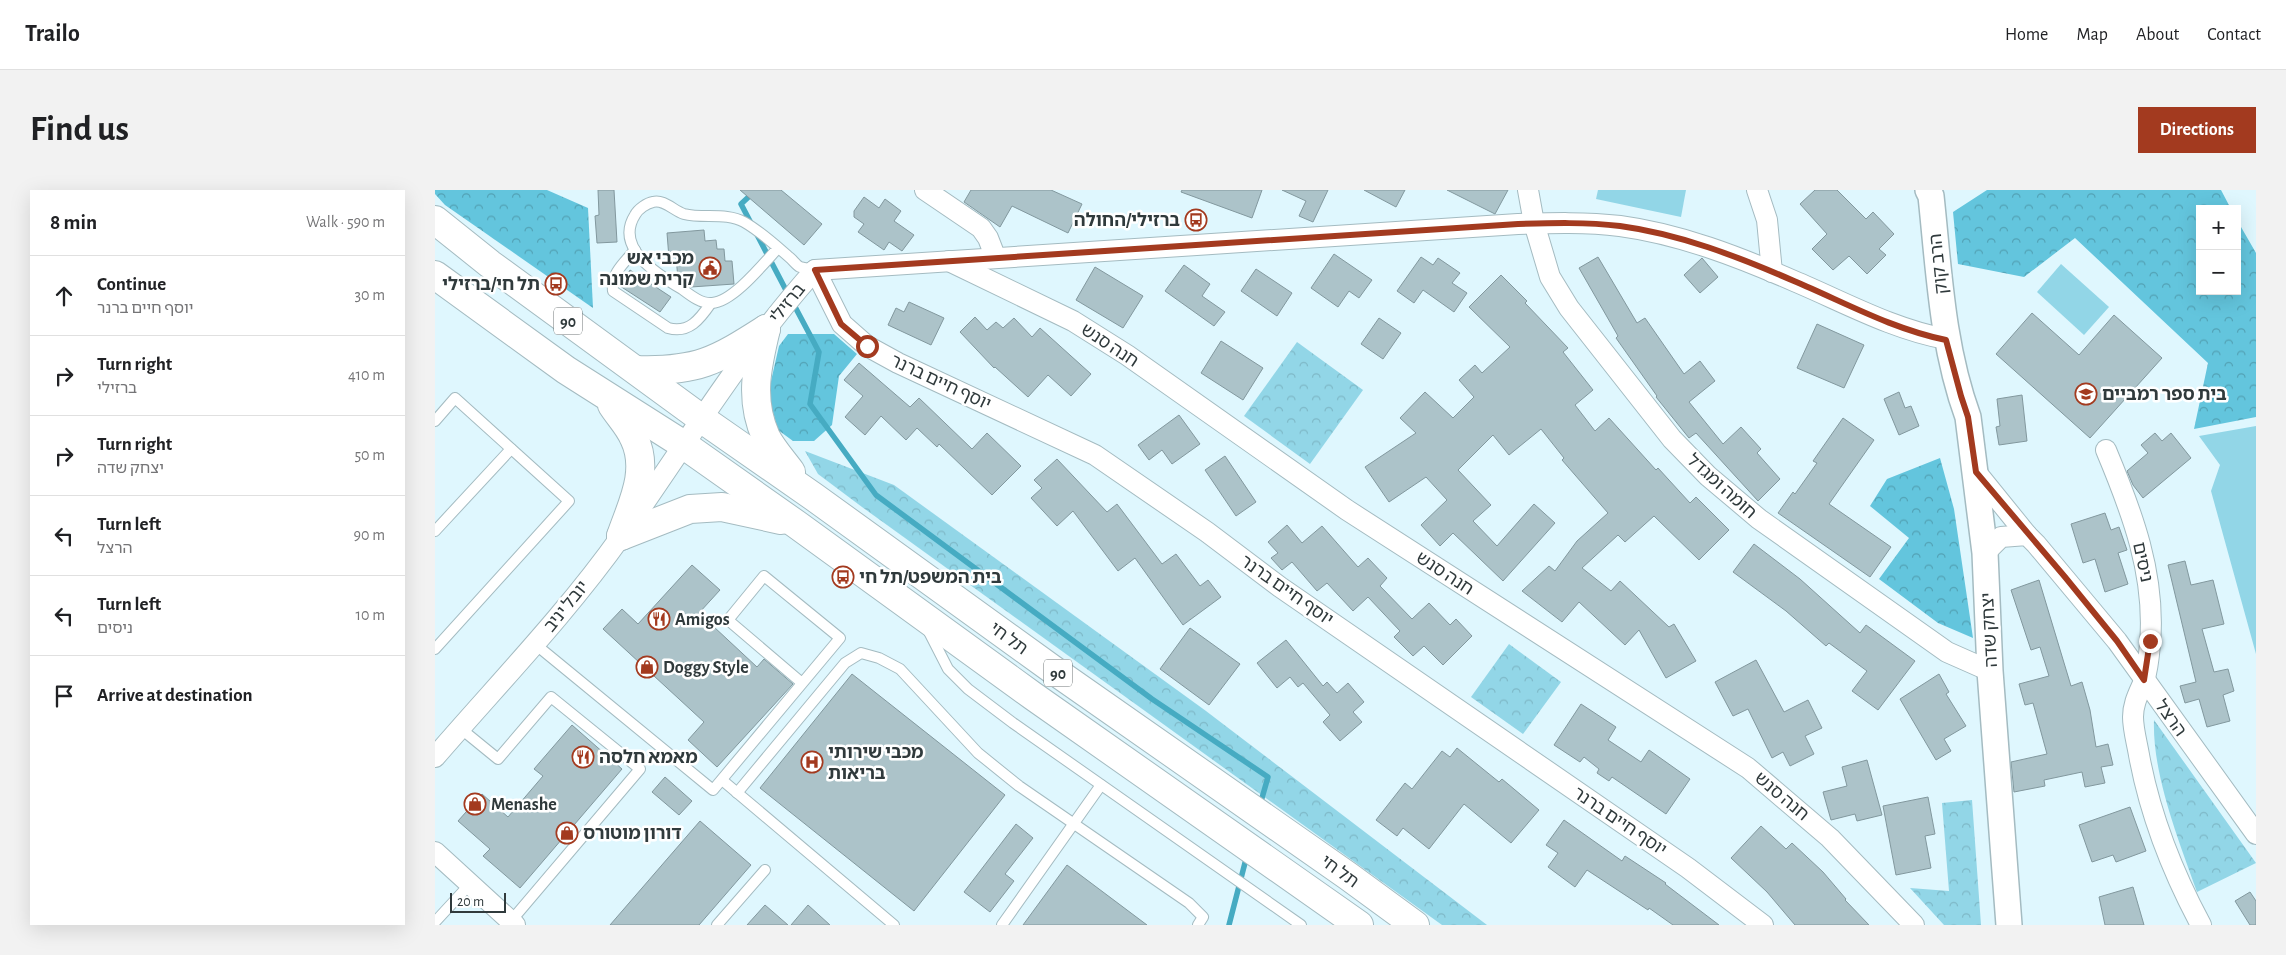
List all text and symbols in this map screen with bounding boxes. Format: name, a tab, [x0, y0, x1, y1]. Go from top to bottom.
text: Trailo	[25, 22, 80, 46]
text: Home	[2005, 26, 2048, 44]
text: Map	[2076, 26, 2108, 44]
text: About	[2136, 26, 2179, 44]
text: Contact	[2207, 26, 2261, 44]
button: Directions	[2138, 107, 2256, 153]
text: Find us	[30, 112, 129, 147]
map controls	[2196, 205, 2241, 295]
button: +	[2196, 205, 2241, 250]
bus stop icon: ברזילי/החולה	[1184, 208, 1208, 232]
text: 8 min	[50, 212, 97, 233]
place label: ברזילי/החולה	[1074, 212, 1180, 230]
text: Walk · 590 m	[306, 214, 385, 230]
street label: הרב קוק	[1927, 232, 1951, 295]
place label: מכבי אש קרית שמונה	[599, 250, 694, 289]
button: −	[2196, 250, 2241, 295]
public building icon: מכבי אש קרית שמונה	[698, 256, 722, 280]
bus stop icon: תל חי/ברזילי	[544, 272, 568, 296]
text: Continue	[97, 275, 166, 294]
place label: תל חי/ברזילי	[442, 276, 540, 294]
street label: ברזילי	[766, 280, 809, 327]
icon: ahead	[50, 282, 78, 310]
text: 30 m	[355, 287, 385, 303]
text: יוסף חיים ברנר	[97, 300, 193, 316]
road number: 90	[554, 308, 582, 334]
street label: חנה סנש	[1077, 321, 1141, 371]
route start	[856, 335, 879, 358]
street label: יוסף חיים ברנר	[888, 352, 994, 414]
text: Turn right	[97, 355, 172, 374]
icon: right	[50, 362, 78, 390]
text: 410 m	[348, 367, 385, 383]
text: ברזילי	[97, 380, 137, 396]
school or university icon: בית ספר רמביים	[2074, 382, 2098, 406]
place label: בית ספר רמביים	[2102, 386, 2227, 404]
text: Turn right	[97, 435, 172, 454]
icon: right	[50, 442, 78, 470]
text: 50 m	[354, 447, 385, 463]
street label: חומה ומגדל	[1683, 450, 1760, 522]
text: יצחק שדה	[97, 460, 164, 476]
text: Turn left	[97, 515, 161, 534]
icon: left	[50, 522, 78, 550]
text: 90 m	[354, 527, 385, 543]
text: הרצל	[97, 540, 133, 556]
street label: ניסים	[2129, 541, 2155, 584]
street label: חנה סנש	[1412, 549, 1476, 599]
street label: יוסף חיים ברנר	[1237, 552, 1336, 629]
bus stop icon: בית המשפט/תל חי	[831, 565, 855, 589]
place label: בית המשפט/תל חי	[859, 569, 1002, 587]
street label: יובל יניב	[540, 577, 593, 635]
street label: יצחק שדה	[1979, 592, 2001, 668]
text: Turn left	[97, 595, 161, 614]
icon: left	[50, 602, 78, 630]
text: 10 m	[356, 607, 385, 623]
restaurant icon: Amigos	[647, 607, 671, 631]
place label: Amigos	[675, 611, 730, 629]
street label: תל חי	[986, 618, 1031, 658]
text: ניסים	[97, 620, 133, 636]
route end	[2139, 630, 2162, 653]
shop icon: Doggy Style	[635, 655, 659, 679]
place label: Doggy Style	[663, 659, 749, 677]
road number: 90	[1044, 659, 1072, 686]
icon: arrive	[50, 682, 78, 710]
text: Arrive at destination	[97, 686, 253, 705]
street label: הרצל	[2151, 696, 2190, 740]
place label: מכבי שירותי בריאות	[828, 744, 924, 783]
restaurant icon: מאמא חלסה	[571, 745, 595, 769]
place label: מאמא חלסה	[599, 749, 698, 767]
hospital icon: מכבי שירותי בריאות	[800, 750, 824, 774]
street label: חנה סנש	[1751, 769, 1812, 824]
street label: יוסף חיים ברנר	[1569, 784, 1669, 860]
shop icon: Menashe	[463, 792, 487, 816]
place label: Menashe	[491, 796, 557, 814]
shop icon: דורון מוטורס	[555, 821, 579, 845]
place label: דורון מוטורס	[583, 825, 682, 843]
street label: תל חי	[1317, 851, 1362, 891]
scale bar	[450, 890, 506, 913]
text: 20 m	[457, 895, 484, 909]

